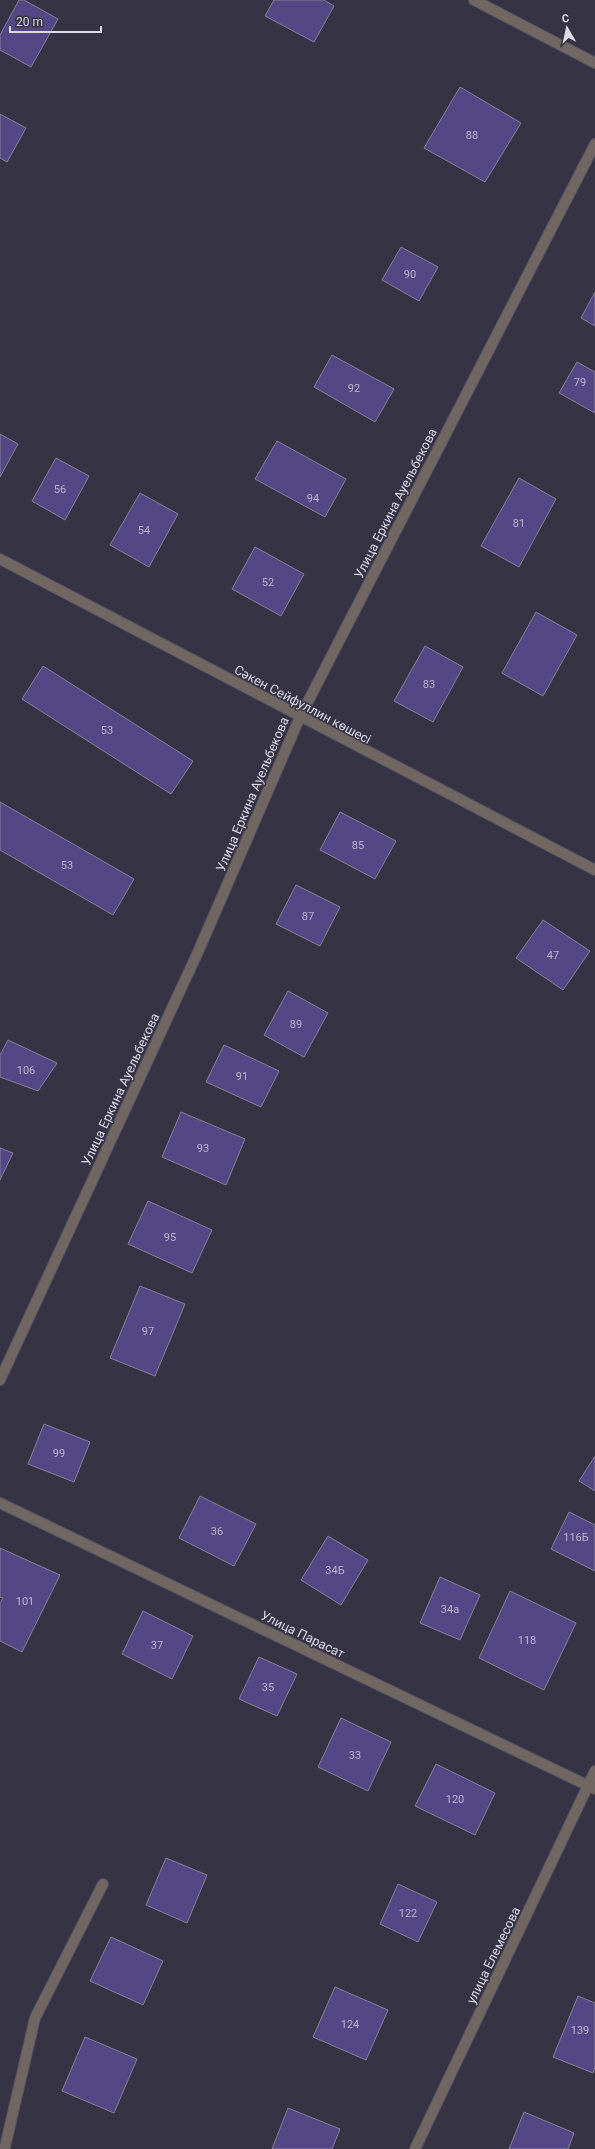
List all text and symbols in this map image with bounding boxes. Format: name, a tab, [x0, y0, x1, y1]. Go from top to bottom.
scale bar	[10, 8, 101, 34]
north arrow	[547, 8, 587, 48]
text: С	[561, 12, 570, 26]
text: 20 m	[16, 15, 43, 29]
house number: 88	[466, 129, 478, 142]
house number: 90	[404, 268, 416, 281]
house number: 79	[574, 376, 586, 389]
house number: 92	[348, 382, 360, 395]
street label: Улица Еркина Ауельбекова	[351, 426, 440, 581]
house number: 56	[54, 483, 66, 496]
house number: 94	[307, 492, 319, 505]
house number: 81	[513, 517, 525, 530]
house number: 54	[138, 524, 150, 537]
house number: 52	[262, 576, 274, 589]
street label: Сәкен Сейфуллин көшесі	[232, 662, 374, 747]
house number: 83	[423, 678, 435, 691]
street label: Улица Еркина Ауельбекова	[213, 715, 292, 874]
house number: 53	[101, 724, 113, 737]
house number: 85	[352, 839, 364, 852]
house number: 53	[61, 859, 73, 872]
house number: 87	[302, 910, 314, 923]
house number: 47	[547, 949, 559, 962]
street label: Улица Еркина Ауельбекова	[78, 1011, 162, 1168]
house number: 89	[290, 1018, 302, 1031]
house number: 106	[17, 1064, 35, 1077]
house number: 91	[236, 1070, 248, 1083]
house number: 93	[197, 1142, 209, 1155]
house number: 95	[164, 1231, 176, 1244]
house number: 97	[142, 1325, 154, 1338]
house number: 99	[53, 1447, 65, 1460]
house number: 36	[211, 1525, 223, 1538]
house number: 116Б	[563, 1531, 589, 1544]
house number: 34Б	[325, 1564, 345, 1577]
house number: 101	[16, 1595, 34, 1608]
house number: 34а	[441, 1603, 459, 1616]
street label: Улица Парасат	[258, 1608, 347, 1661]
house number: 118	[518, 1634, 536, 1647]
house number: 37	[151, 1639, 163, 1652]
house number: 35	[262, 1681, 274, 1694]
house number: 33	[349, 1749, 361, 1762]
house number: 120	[446, 1793, 464, 1806]
street label: улица Елемесова	[463, 1904, 523, 2006]
house number: 122	[399, 1907, 417, 1920]
house number: 124	[341, 2018, 359, 2031]
house number: 139	[571, 2024, 589, 2037]

